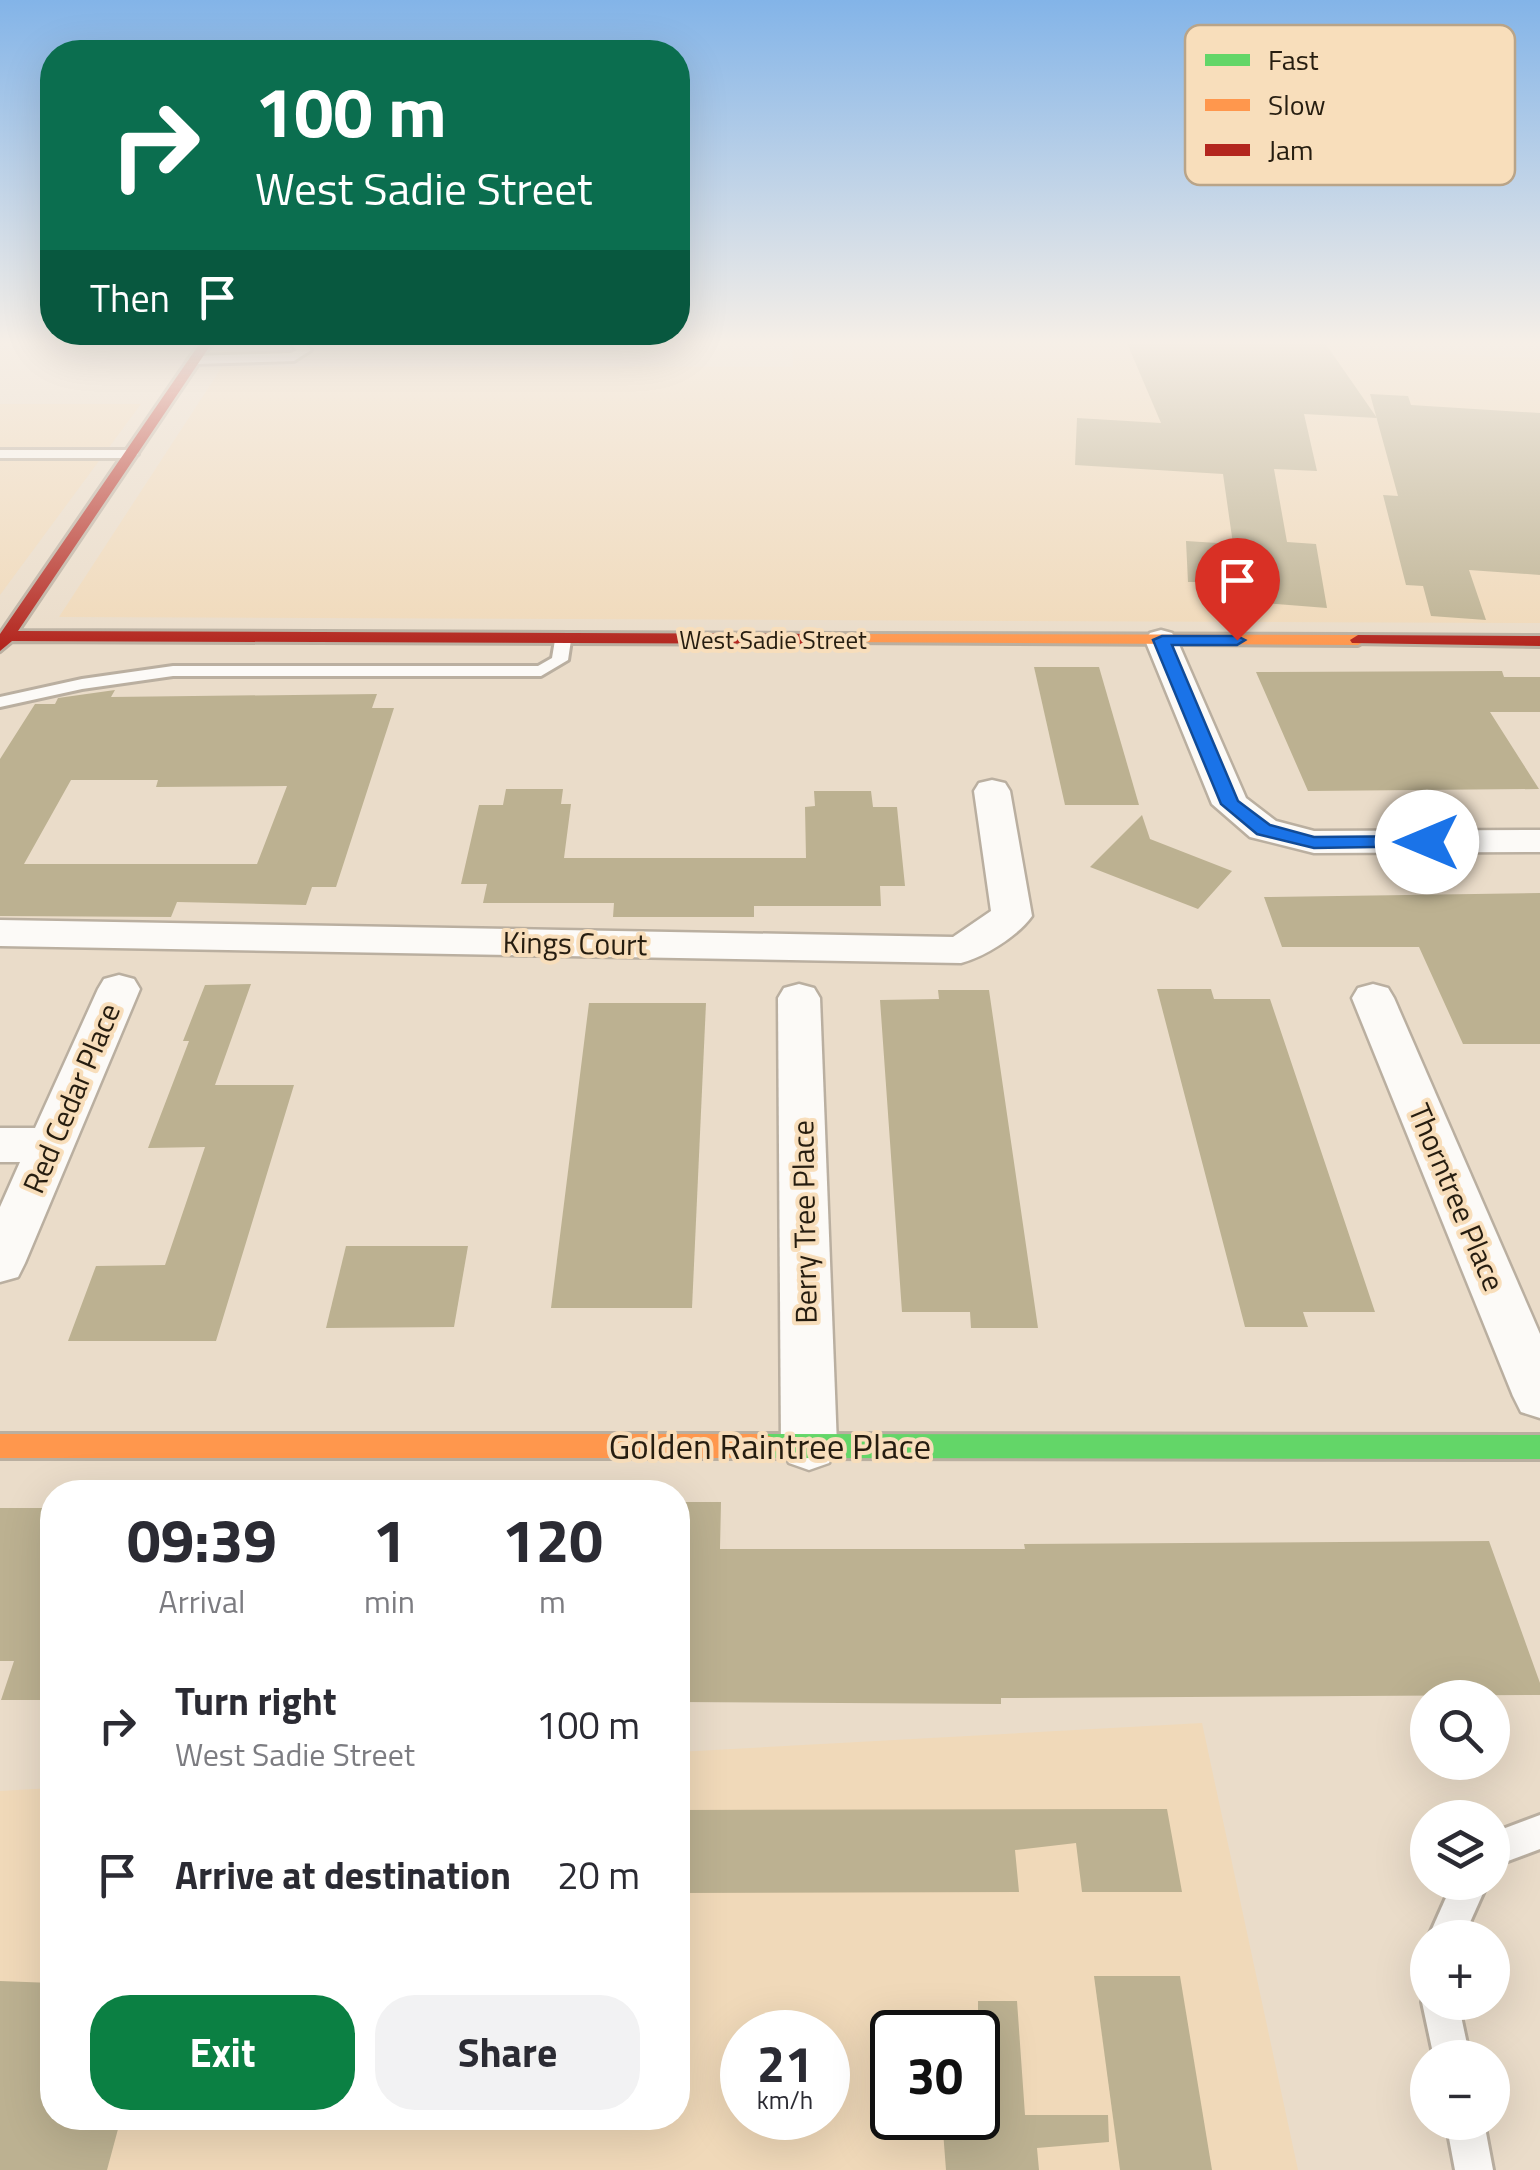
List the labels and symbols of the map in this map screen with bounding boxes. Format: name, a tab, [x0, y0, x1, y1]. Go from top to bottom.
legend	[1185, 25, 1515, 185]
text: Fast	[1268, 38, 1319, 81]
text: Slow	[1268, 83, 1326, 126]
text: Jam	[1268, 128, 1314, 171]
pin	[1195, 538, 1280, 641]
street label: West Sadie Street	[679, 621, 867, 659]
position arrow	[1375, 790, 1479, 894]
street label: Kings Court	[502, 919, 648, 967]
street label: Red Cedar Place	[10, 996, 132, 1200]
street label: Thorntree Place	[1397, 1096, 1517, 1298]
street label: Berry Tree Place	[779, 1120, 829, 1324]
street label: Golden Raintree Place	[609, 1419, 931, 1473]
speed limit sign: 30	[870, 2010, 1000, 2140]

